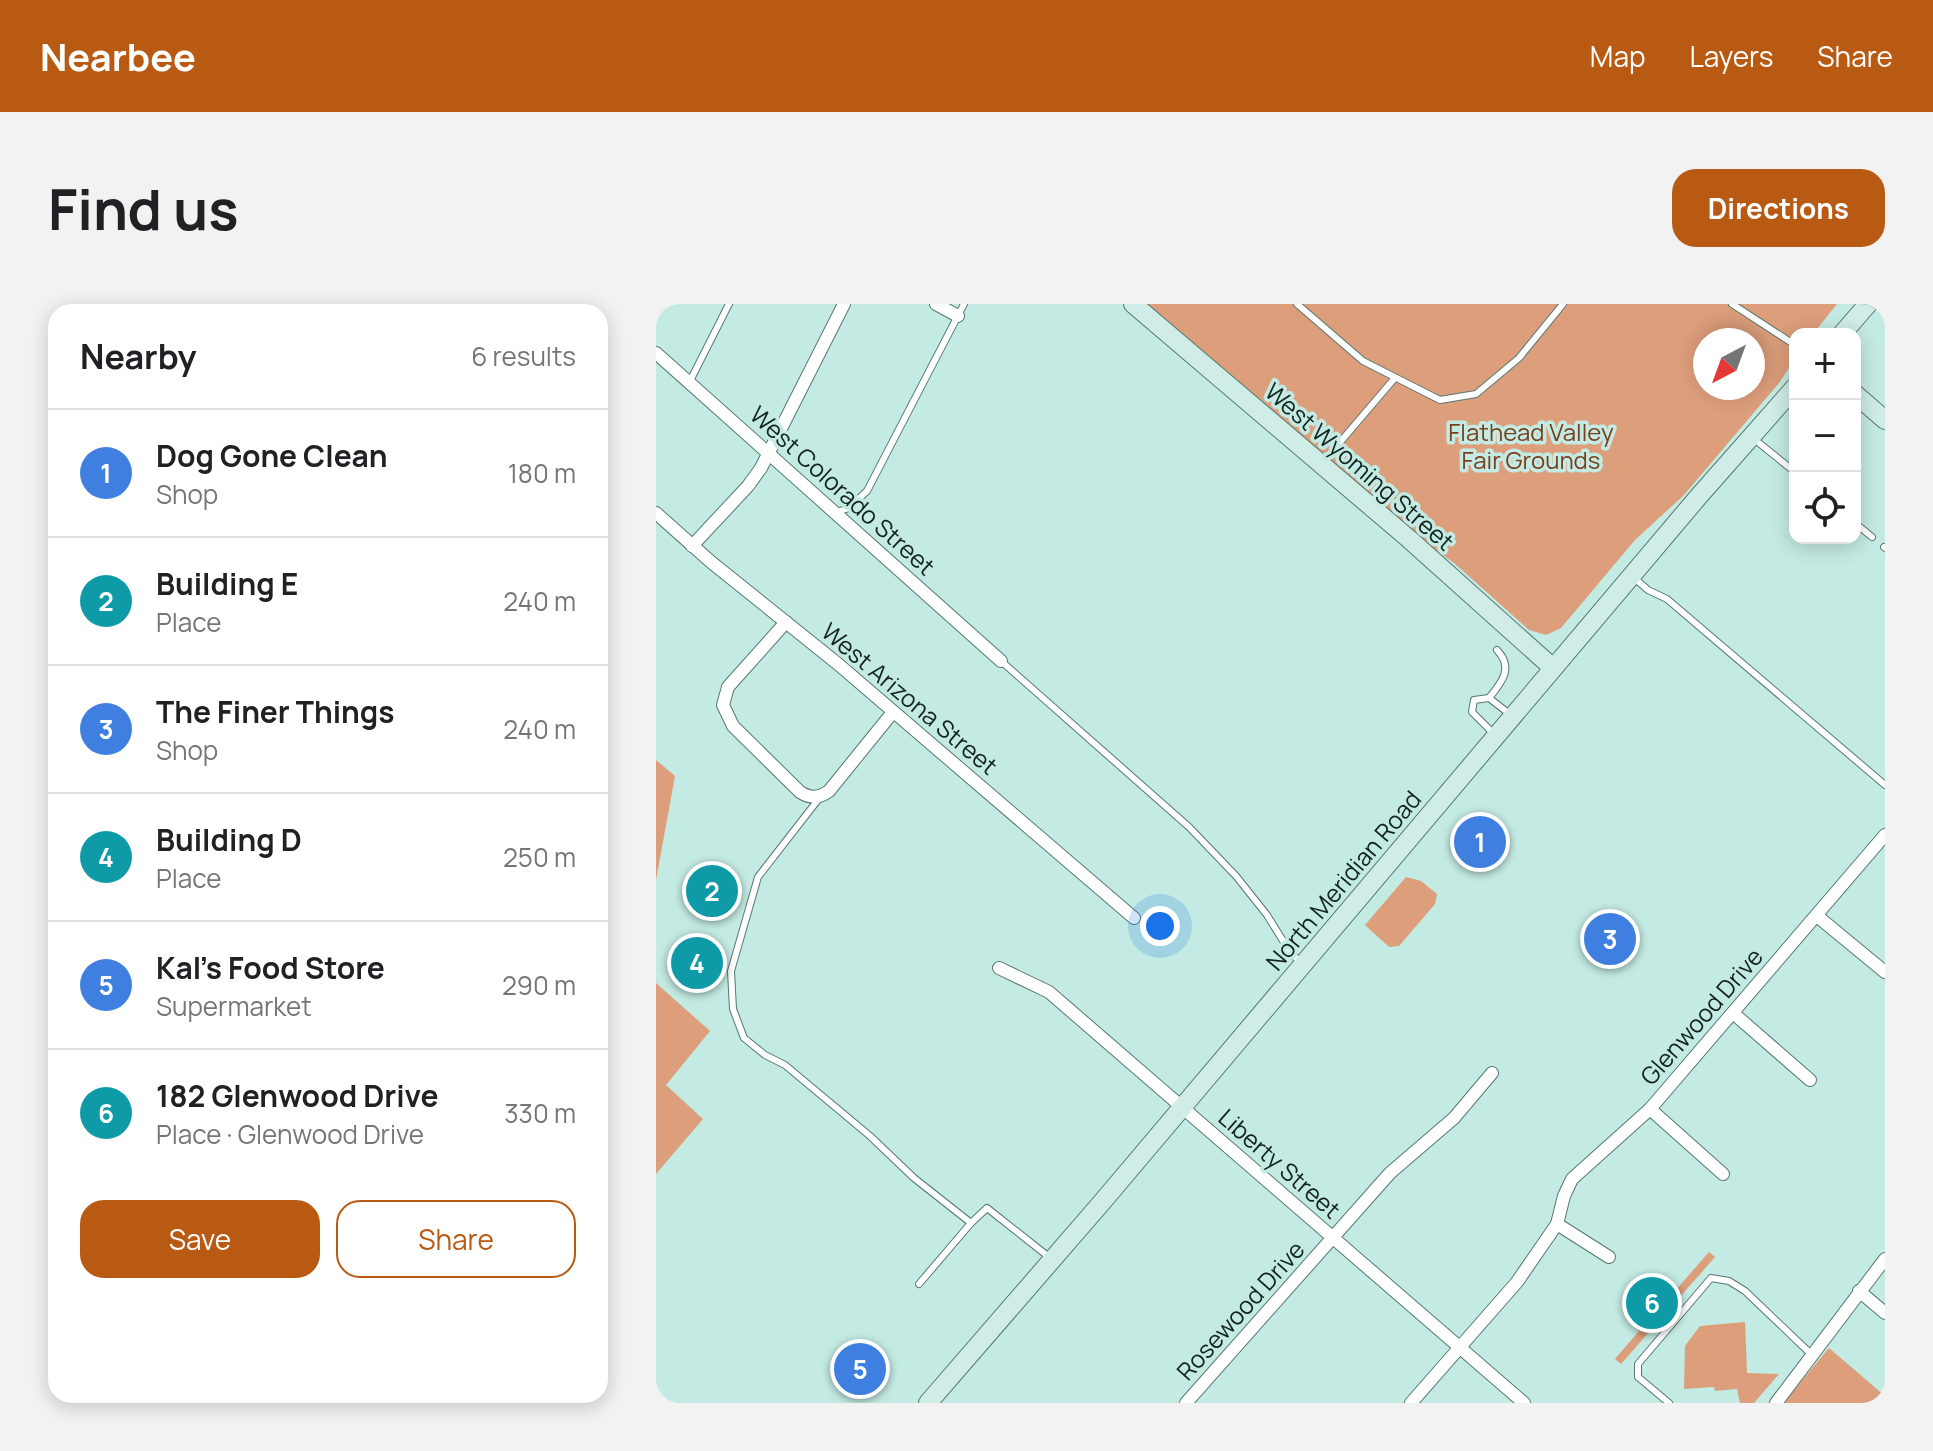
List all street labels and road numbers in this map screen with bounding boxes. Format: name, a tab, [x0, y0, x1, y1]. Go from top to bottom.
street label: West Wyoming Street	[1258, 375, 1462, 557]
street label: West Colorado Street	[743, 398, 943, 582]
street label: West Arizona Street	[815, 615, 1005, 781]
street label: North Meridian Road	[1258, 783, 1428, 977]
street label: Glenwood Drive	[1632, 940, 1770, 1092]
street label: Liberty Street	[1212, 1101, 1348, 1225]
street label: Rosewood Drive	[1169, 1233, 1311, 1387]

